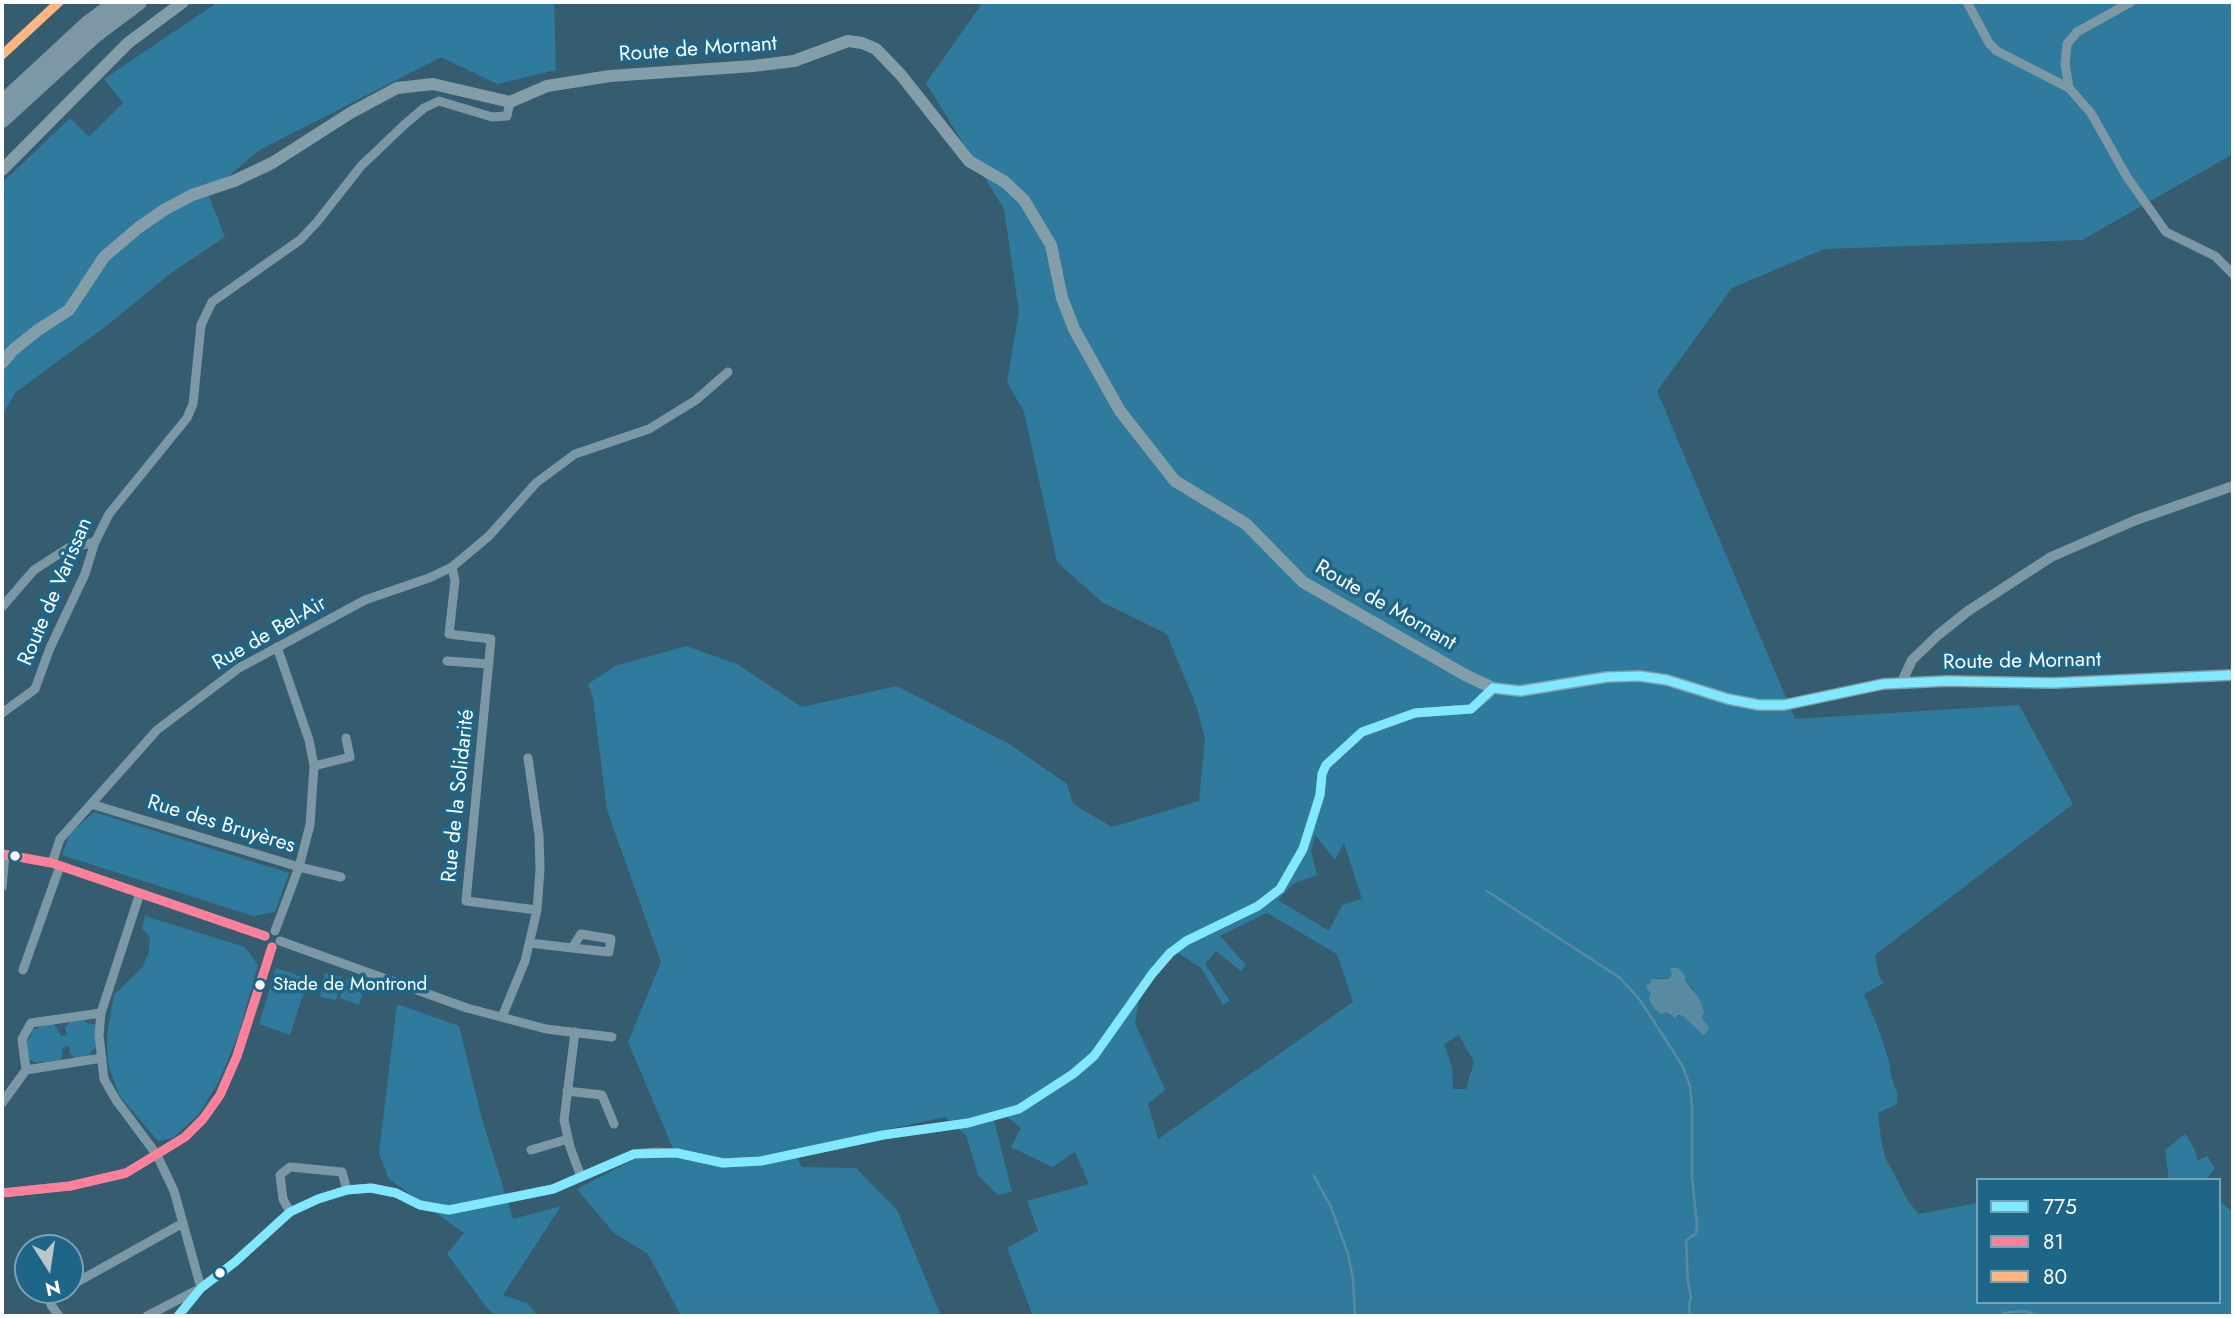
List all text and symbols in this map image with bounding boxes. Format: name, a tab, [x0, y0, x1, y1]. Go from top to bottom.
street label: Route de Mornant	[618, 32, 778, 68]
street label: Route de Varissan	[14, 514, 98, 670]
street label: Route de Mornant	[1310, 555, 1460, 657]
street label: Rue de Bel-Air	[209, 591, 331, 677]
street label: Route de Mornant	[1943, 648, 2101, 676]
street label: Rue de la Solidarité	[437, 708, 481, 884]
street label: Rue des Bruyères	[144, 791, 298, 859]
unlabelled marker	[8, 849, 22, 863]
place label: Stade de Montrond	[273, 974, 427, 996]
marker: Stade de Montrond	[253, 978, 267, 992]
legend	[1976, 1178, 2221, 1304]
text: 775	[2043, 1192, 2077, 1222]
text: 81	[2043, 1227, 2064, 1257]
north arrow	[14, 1234, 84, 1304]
text: 80	[2043, 1262, 2067, 1292]
unlabelled marker	[213, 1266, 227, 1280]
text: N	[43, 1273, 63, 1303]

